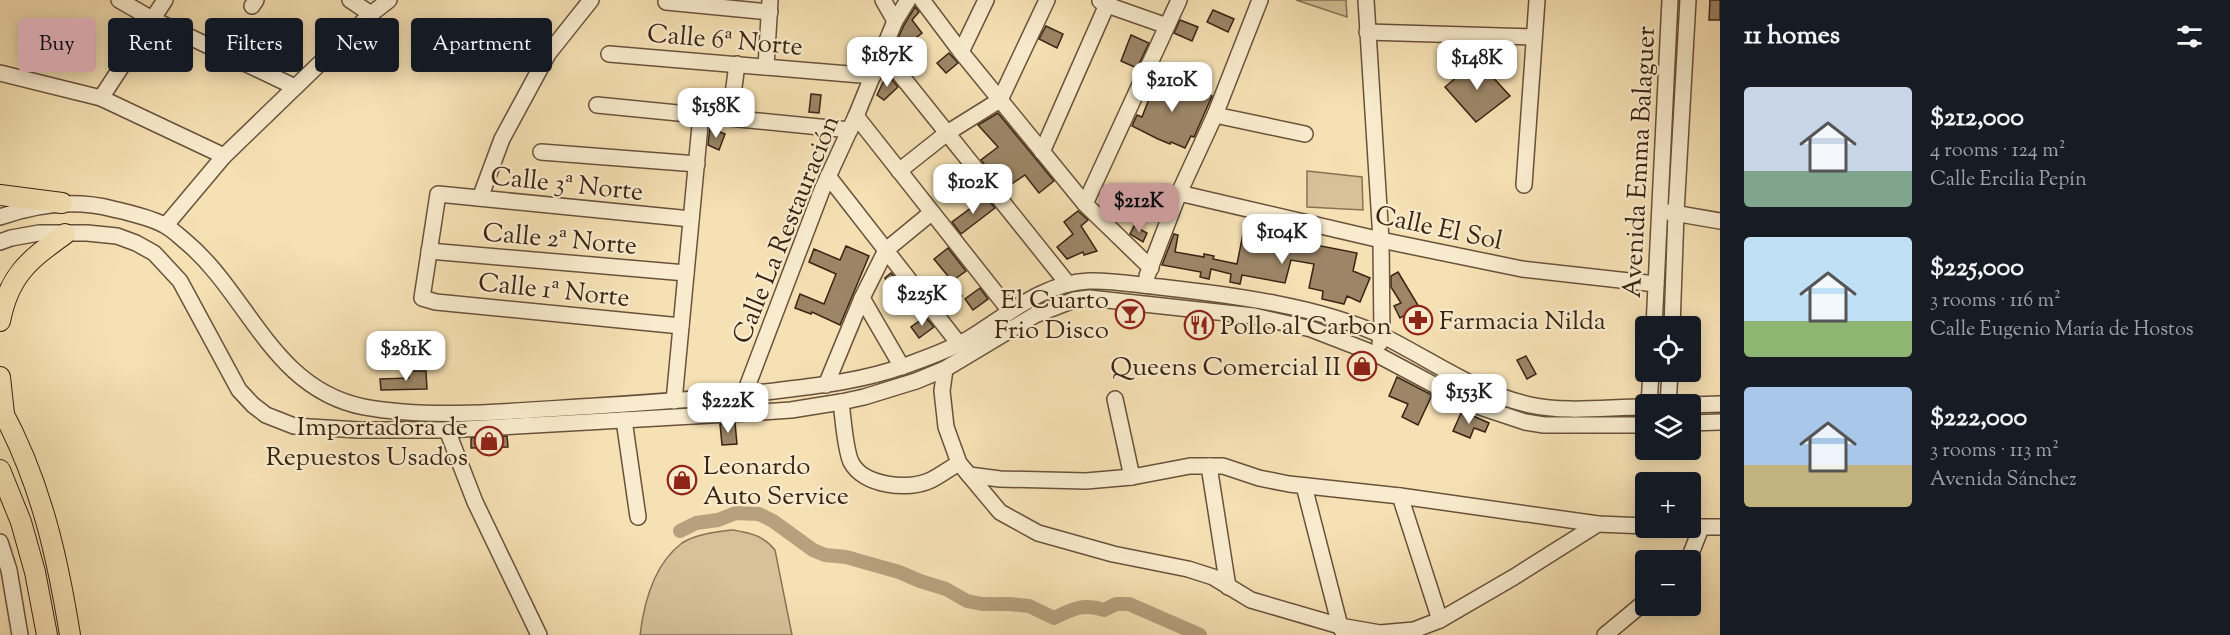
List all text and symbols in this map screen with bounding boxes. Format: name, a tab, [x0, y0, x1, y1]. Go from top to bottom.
street label: Calle 6ª Norte	[645, 16, 804, 67]
chip: Buy	[18, 18, 96, 72]
chip: Rent	[108, 18, 193, 72]
chip: Filters	[205, 18, 303, 72]
chip: New	[315, 18, 399, 72]
chip: Apartment	[411, 18, 552, 72]
text: 11 homes	[1744, 18, 1840, 55]
icon: filters	[2173, 20, 2206, 53]
street label: Avenida Emma Balaguer	[1615, 25, 1666, 299]
pin: $187K	[845, 37, 929, 88]
pin: $148K	[1435, 40, 1519, 91]
text: $187K	[861, 42, 913, 71]
text: $148K	[1451, 45, 1503, 74]
pin: $210K	[1130, 62, 1214, 113]
text: $210K	[1146, 67, 1198, 96]
pin: $158K	[674, 88, 758, 139]
text: $158K	[692, 93, 740, 122]
text: $212,000	[1930, 100, 2024, 137]
street label: Calle La Restauración	[725, 110, 850, 350]
icon: home	[1792, 111, 1864, 183]
text: 4 rooms · 124 m²	[1930, 137, 2065, 166]
street label: Calle 3ª Norte	[488, 159, 645, 212]
pin: $102K	[931, 164, 1015, 215]
text: Calle Ercilia Pepín	[1930, 166, 2087, 195]
text: $102K	[947, 169, 999, 198]
pin: $212K	[1097, 183, 1181, 234]
text: $212K	[1114, 188, 1164, 217]
street label: Calle El Sol	[1371, 198, 1506, 261]
pin: $104K	[1240, 214, 1324, 265]
street label: Calle 2ª Norte	[481, 215, 639, 266]
text: $104K	[1256, 219, 1308, 248]
text: $225,000	[1930, 250, 2024, 287]
icon: home	[1792, 261, 1864, 333]
street label: Calle 1ª Norte	[476, 265, 631, 318]
pin: $225K	[880, 276, 964, 327]
text: $225K	[897, 281, 947, 310]
place label: El Cuarto Frio Disco	[994, 283, 1109, 350]
text: 3 rooms · 116 m²	[1930, 287, 2061, 316]
bar icon: El Cuarto Frio Disco	[1114, 298, 1146, 330]
pharmacy icon: Farmacia Nilda	[1402, 304, 1434, 336]
place label: Farmacia Nilda	[1439, 304, 1606, 341]
restaurant icon: Pollo al Carbon	[1183, 309, 1215, 341]
place label: Pollo al Carbon	[1220, 309, 1392, 346]
map controls	[1635, 316, 1701, 616]
button: locate	[1635, 316, 1701, 382]
text: Calle Eugenio María de Hostos	[1930, 316, 2194, 345]
pin: $281K	[364, 331, 448, 382]
text: $281K	[380, 336, 432, 365]
place label: Queens Comercial II	[1110, 350, 1341, 387]
shop icon: Queens Comercial II	[1346, 350, 1378, 382]
pin: $153K	[1427, 374, 1511, 425]
text: $153K	[1446, 379, 1492, 408]
pin: $222K	[686, 383, 770, 434]
text: $222K	[701, 388, 755, 417]
button: layers	[1635, 394, 1701, 460]
text: $222,000	[1930, 400, 2027, 437]
place label: Importadora de Repuestos Usados	[266, 410, 468, 477]
icon: home	[1792, 411, 1864, 483]
shop icon: Importadora de Repuestos Usados	[473, 425, 505, 457]
text: 3 rooms · 113 m²	[1930, 437, 2059, 466]
place label: Leonardo Auto Service	[703, 449, 849, 516]
shop icon: Leonardo Auto Service	[666, 464, 698, 496]
text: Avenida Sánchez	[1930, 466, 2077, 495]
button: +	[1635, 472, 1701, 538]
button: −	[1635, 550, 1701, 616]

